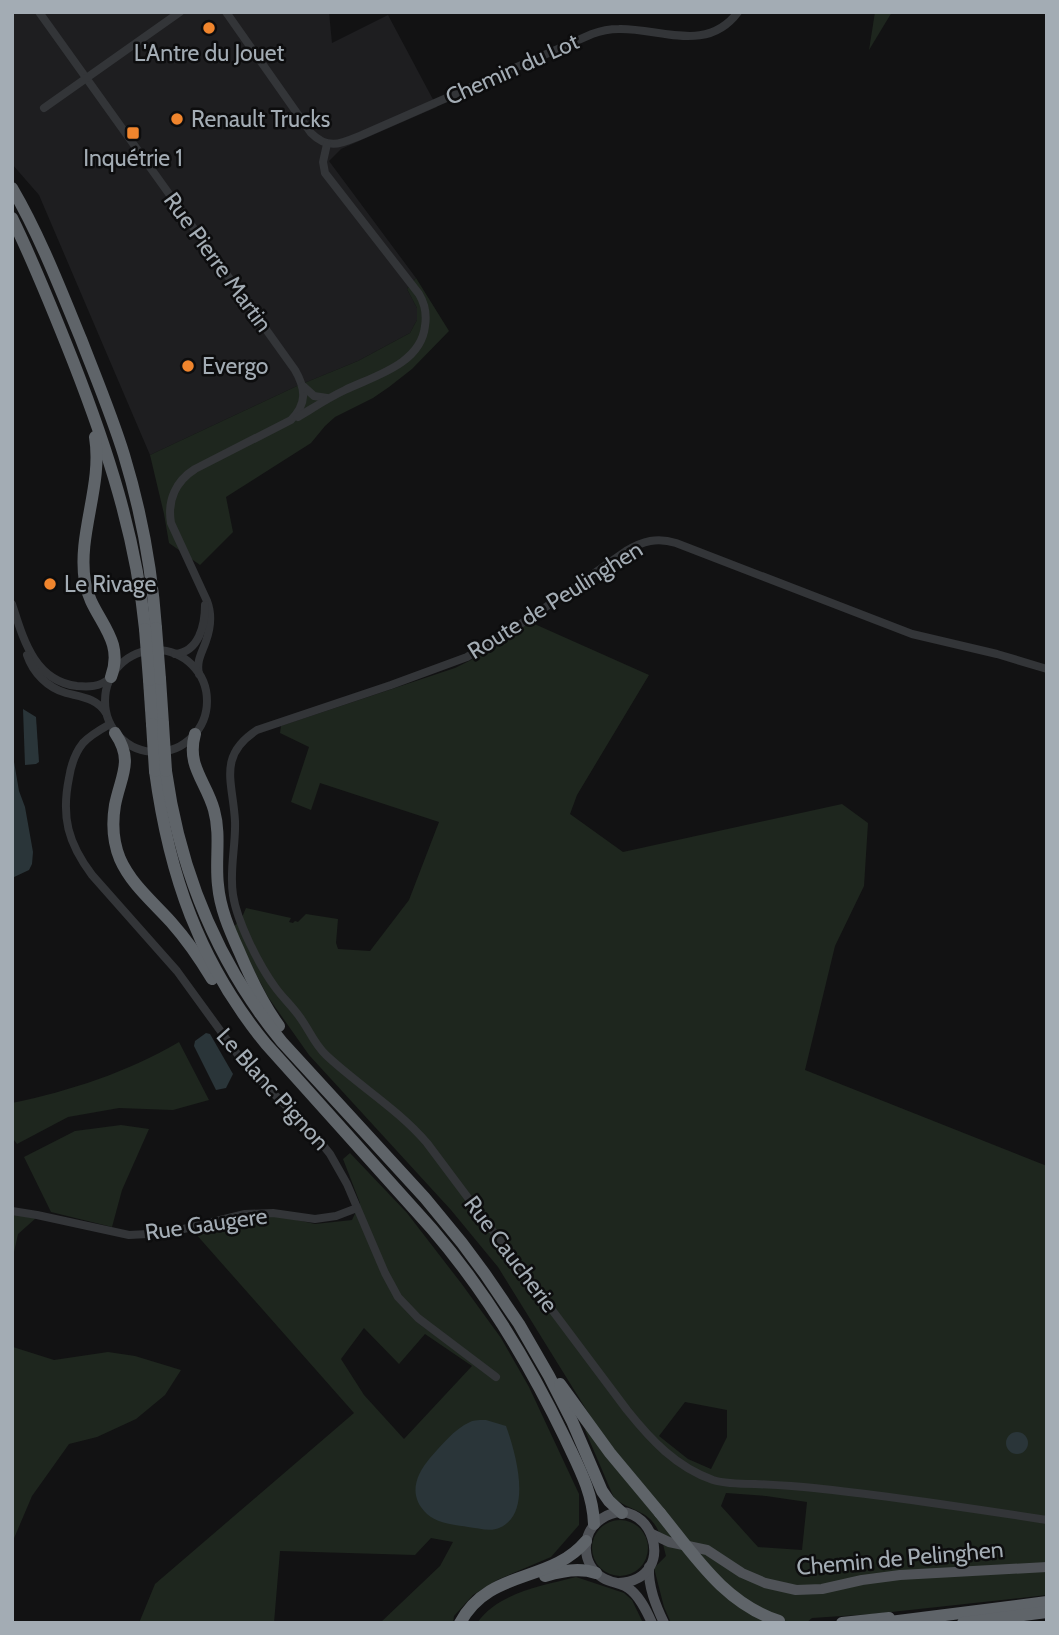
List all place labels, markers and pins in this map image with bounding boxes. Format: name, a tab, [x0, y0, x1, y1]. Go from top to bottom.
marker: L'Antre du Jouet	[201, 20, 217, 36]
place label: L'Antre du Jouet	[134, 39, 285, 67]
place label: Renault Trucks	[191, 105, 330, 133]
marker: Renault Trucks	[169, 111, 185, 127]
marker: Inquétrie 1	[125, 125, 141, 141]
place label: Inquétrie 1	[83, 144, 183, 172]
place label: Evergo	[202, 352, 269, 380]
marker: Evergo	[180, 358, 196, 374]
place label: Le Rivage	[64, 570, 156, 598]
marker: Le Rivage	[42, 576, 58, 592]

